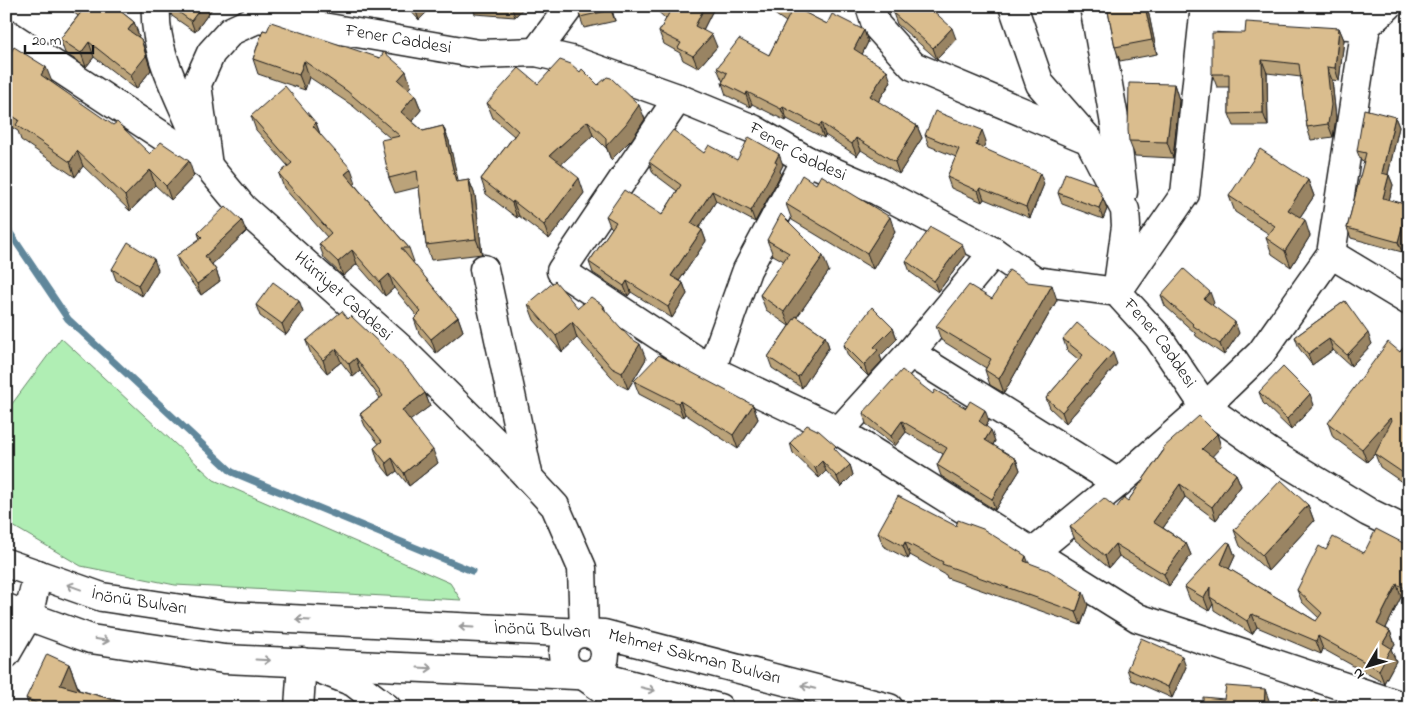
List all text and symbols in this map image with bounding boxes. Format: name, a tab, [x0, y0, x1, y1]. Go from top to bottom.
street label: Fener Caddesi	[342, 18, 453, 62]
scale bar	[25, 22, 92, 54]
text: 20 m	[32, 30, 62, 52]
street label: Fener Caddesi	[743, 116, 850, 189]
street label: Hürriyet Caddesi	[288, 246, 398, 348]
street label: Fener Caddesi	[1116, 292, 1202, 394]
street label: İnönü Bulvarı	[87, 581, 189, 623]
one-way arrow	[67, 582, 82, 591]
one-way arrow	[295, 615, 311, 624]
street label: İnönü Bulvarı	[493, 616, 591, 646]
one-way arrow	[458, 622, 474, 631]
street label: Mehmet Sakman Bulvarı	[605, 623, 783, 692]
one-way arrow	[94, 636, 110, 646]
north arrow	[1342, 642, 1392, 692]
one-way arrow	[255, 656, 271, 665]
one-way arrow	[417, 663, 433, 673]
text: N	[1348, 663, 1370, 683]
one-way arrow	[800, 682, 816, 691]
one-way arrow	[639, 685, 655, 695]

